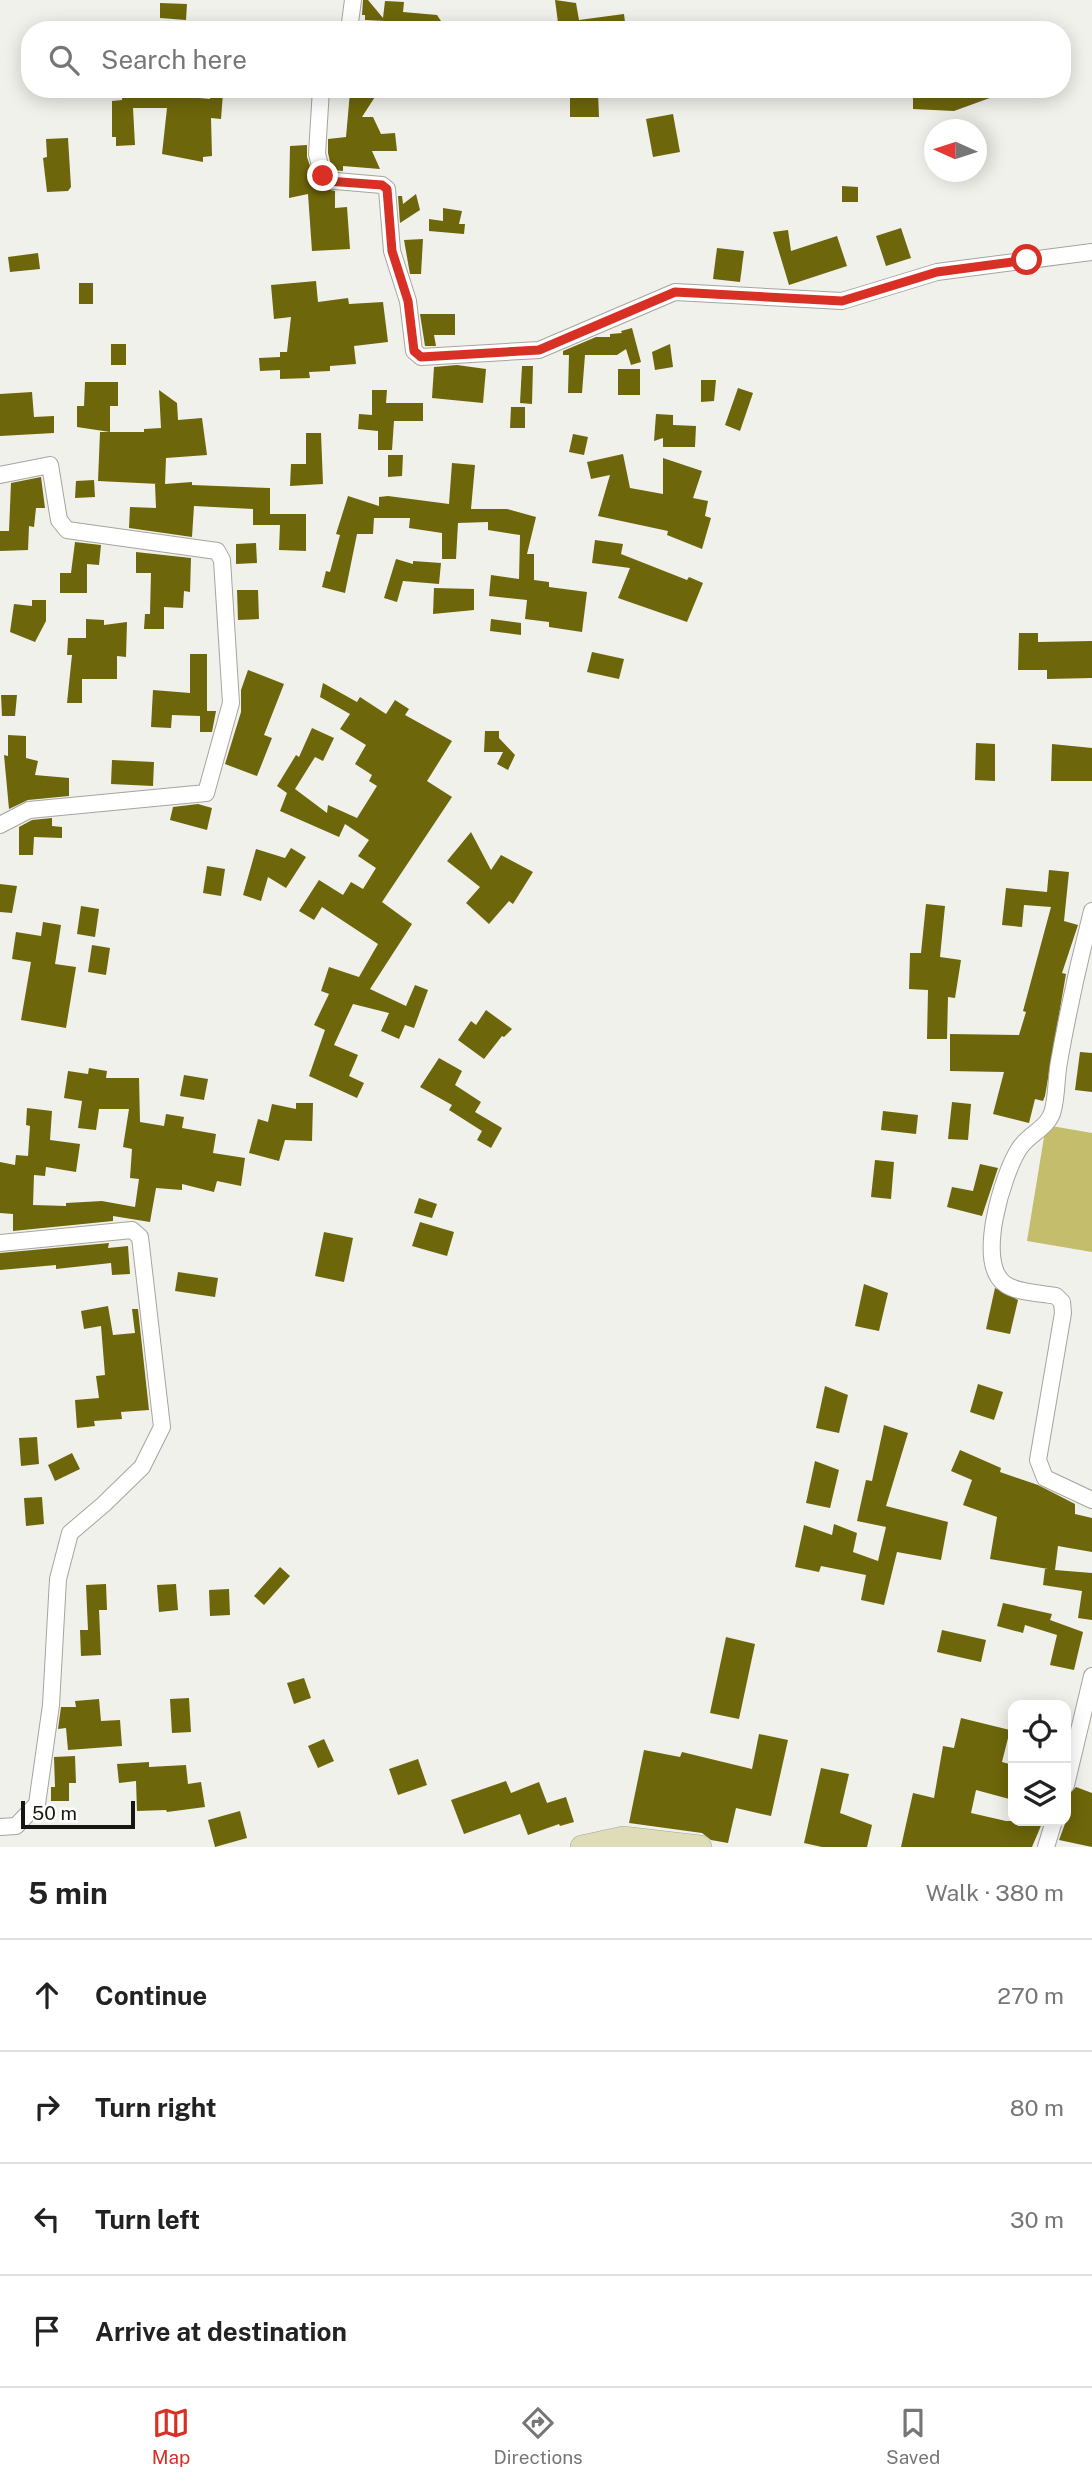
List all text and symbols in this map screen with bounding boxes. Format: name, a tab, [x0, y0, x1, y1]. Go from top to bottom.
search box	[21, 21, 1071, 98]
icon: search	[45, 41, 83, 79]
text: Search here	[101, 44, 247, 75]
north arrow	[924, 119, 987, 182]
route end	[307, 160, 338, 191]
route start	[1011, 244, 1042, 275]
map controls	[1008, 1700, 1071, 1826]
button: locate	[1008, 1700, 1071, 1763]
button: layers	[1008, 1763, 1071, 1826]
scale bar	[21, 1798, 135, 1830]
text: 50 m	[32, 1802, 77, 1824]
text: 5 min	[28, 1875, 108, 1911]
text: Walk · 380 m	[926, 1879, 1064, 1906]
icon: ahead	[28, 1976, 66, 2014]
text: Continue	[95, 1980, 207, 2011]
text: 270 m	[997, 1982, 1064, 2009]
icon: right	[28, 2088, 66, 2126]
text: Turn right	[95, 2092, 217, 2123]
text: 80 m	[1010, 2094, 1064, 2121]
icon: left	[28, 2200, 66, 2238]
text: Turn left	[95, 2204, 200, 2235]
text: 30 m	[1010, 2206, 1064, 2233]
icon: arrive	[28, 2312, 66, 2350]
text: Arrive at destination	[95, 2316, 347, 2347]
tab: Map	[152, 2404, 190, 2468]
tab: Directions	[493, 2404, 583, 2468]
tab: Saved	[886, 2404, 940, 2468]

